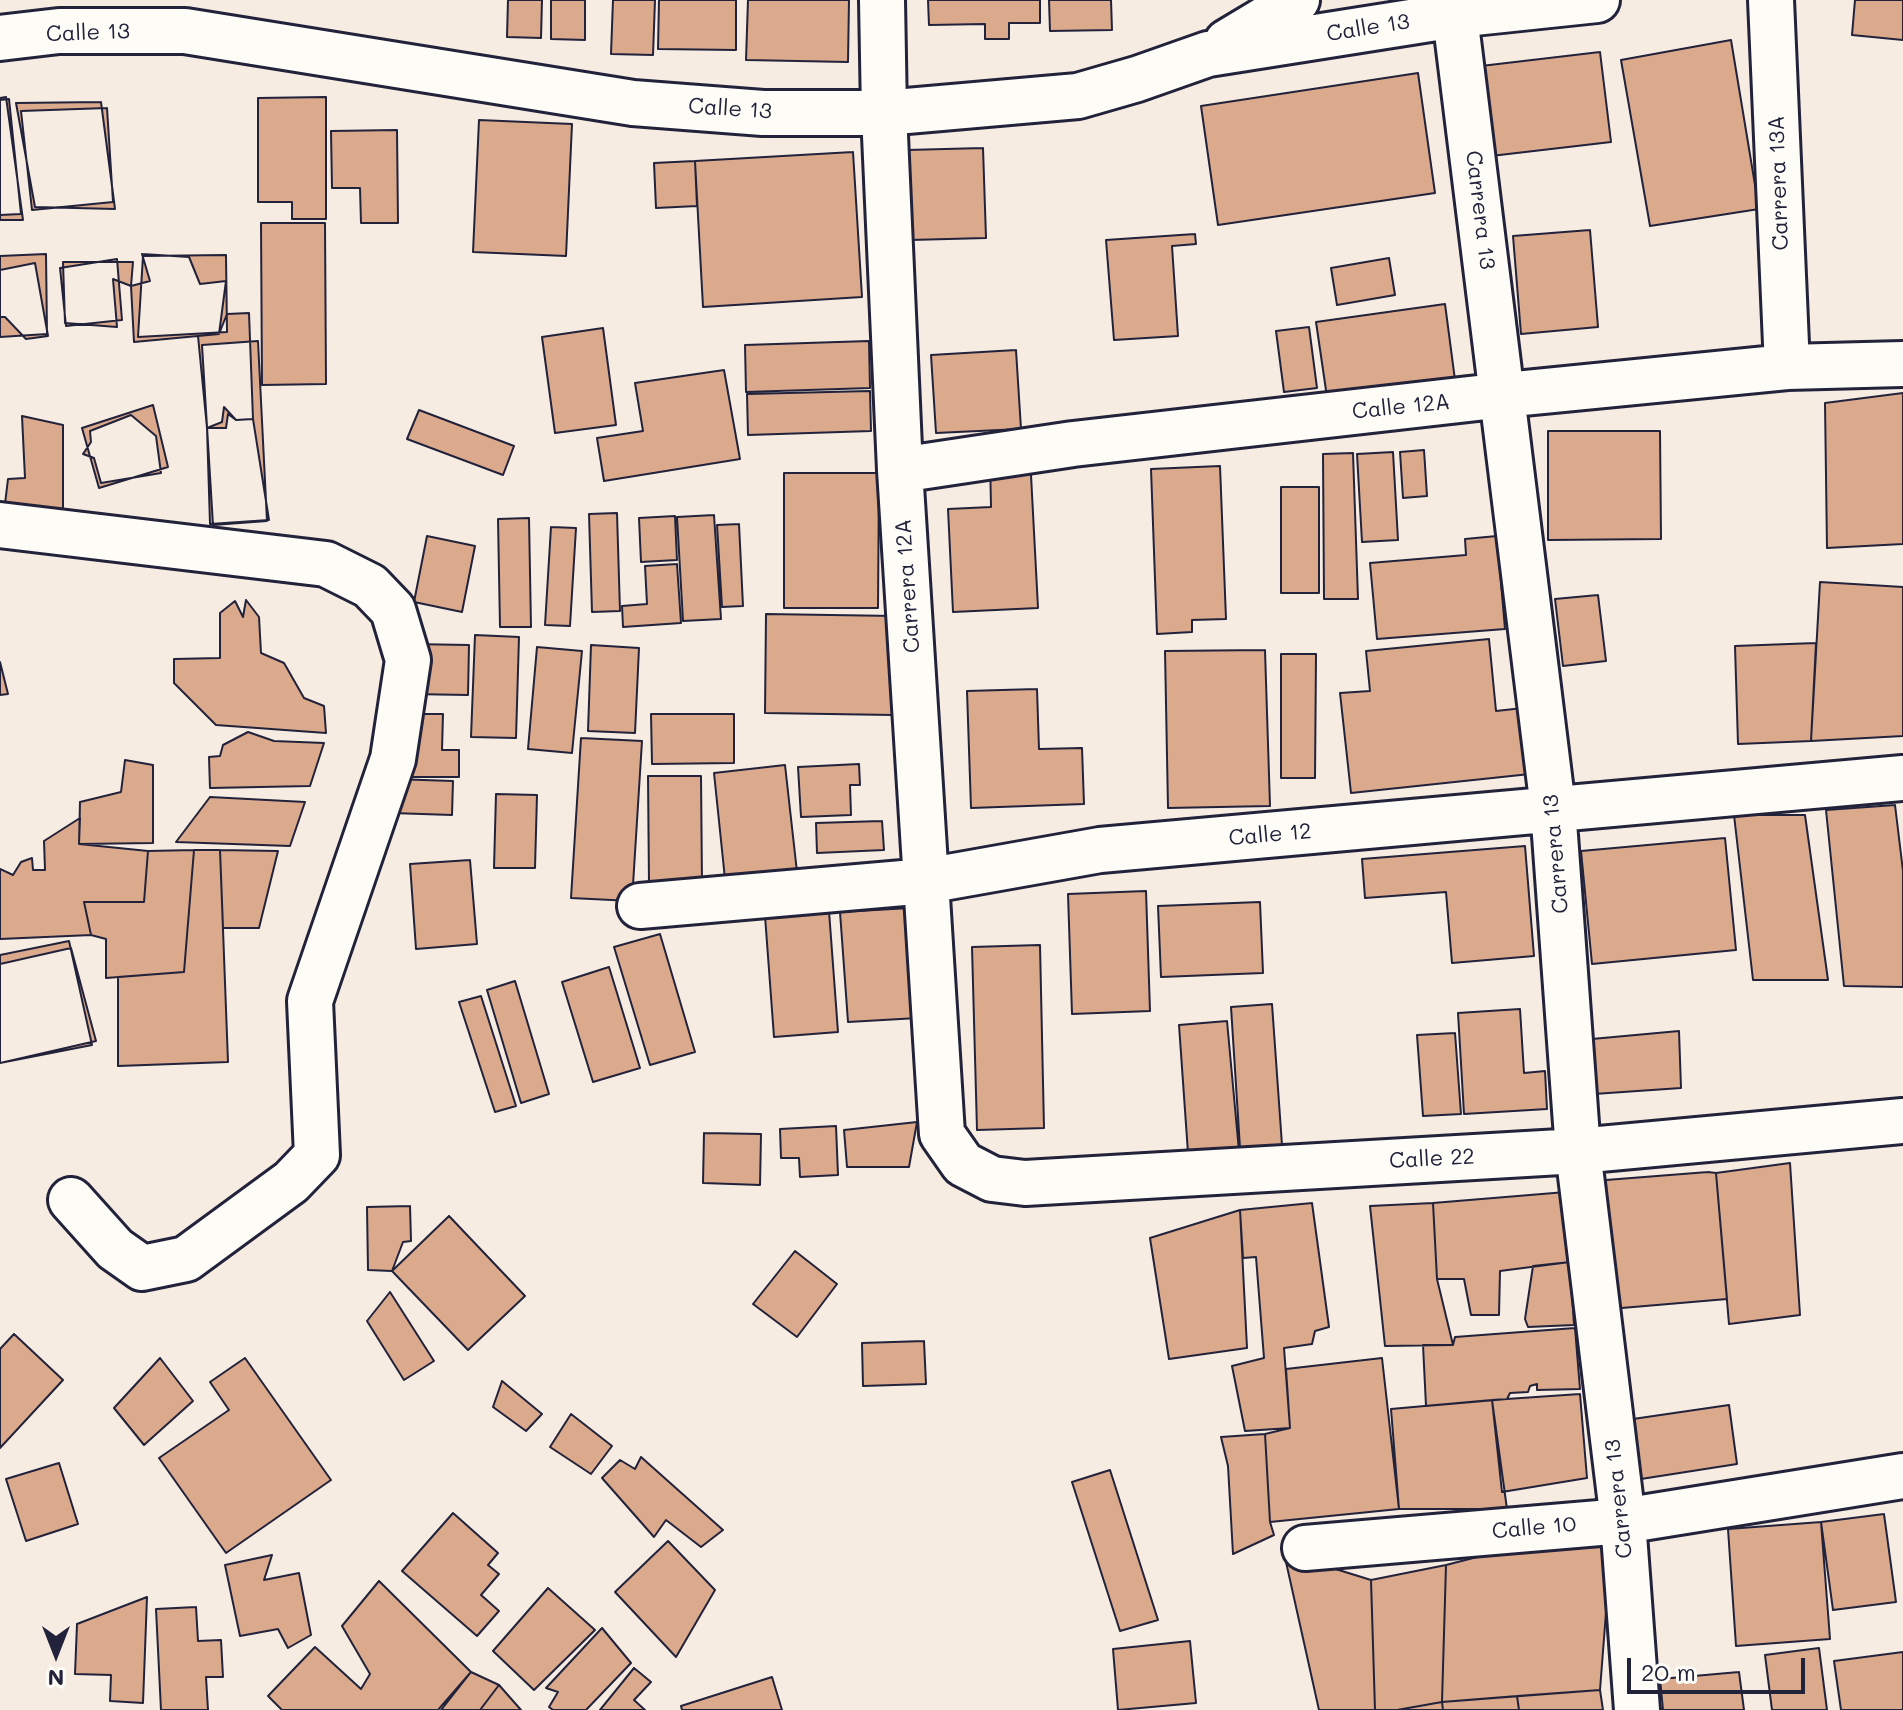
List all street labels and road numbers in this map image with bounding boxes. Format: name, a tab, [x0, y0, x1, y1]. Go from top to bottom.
street label: Calle 13	[1325, 8, 1411, 48]
street label: Calle 13	[46, 18, 130, 48]
street label: Calle 13	[687, 93, 773, 125]
street label: Carrera 13A	[1763, 115, 1795, 251]
street label: Carrera 13	[1460, 149, 1500, 271]
street label: Calle 12A	[1351, 389, 1451, 425]
street label: Carrera 12A	[890, 518, 926, 654]
street label: Carrera 13	[1538, 793, 1574, 915]
street label: Calle 12	[1227, 818, 1313, 852]
street label: Calle 22	[1389, 1144, 1475, 1174]
street label: Carrera 13	[1600, 1438, 1638, 1560]
street label: Calle 10	[1491, 1511, 1577, 1545]

